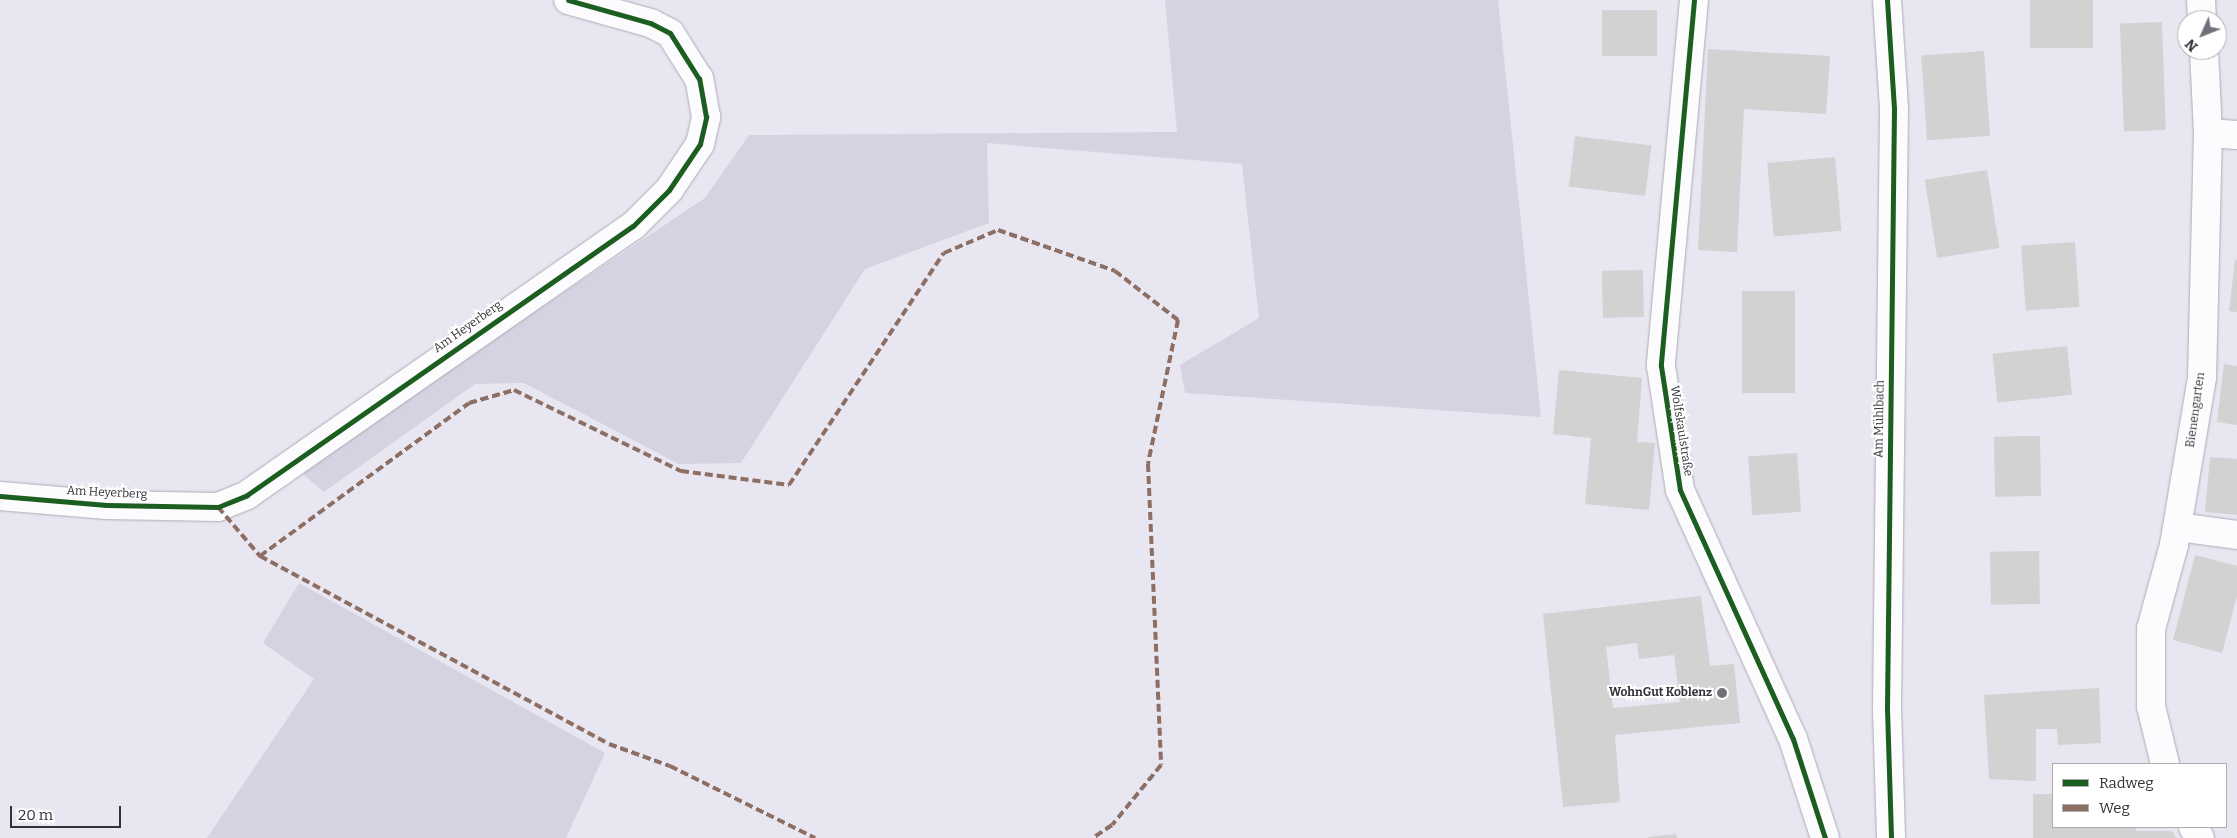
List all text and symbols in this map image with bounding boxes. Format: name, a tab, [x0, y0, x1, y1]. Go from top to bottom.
north arrow	[2177, 10, 2227, 60]
text: N	[2182, 35, 2201, 55]
street label: Am Heyerberg	[431, 298, 505, 356]
street label: Bienengarten	[2184, 371, 2208, 449]
street label: Am Mühlbach	[1872, 380, 1888, 458]
street label: Wolfskaulstraße	[1667, 385, 1695, 477]
street label: Am Heyerberg	[66, 484, 148, 502]
place label: WohnGut Koblenz	[1609, 686, 1712, 700]
marker: WohnGut Koblenz	[1716, 687, 1728, 699]
legend	[2052, 763, 2227, 828]
text: Radweg	[2099, 774, 2154, 792]
scale bar	[12, 796, 124, 828]
text: Weg	[2099, 799, 2130, 817]
text: 20 m	[18, 806, 53, 824]

